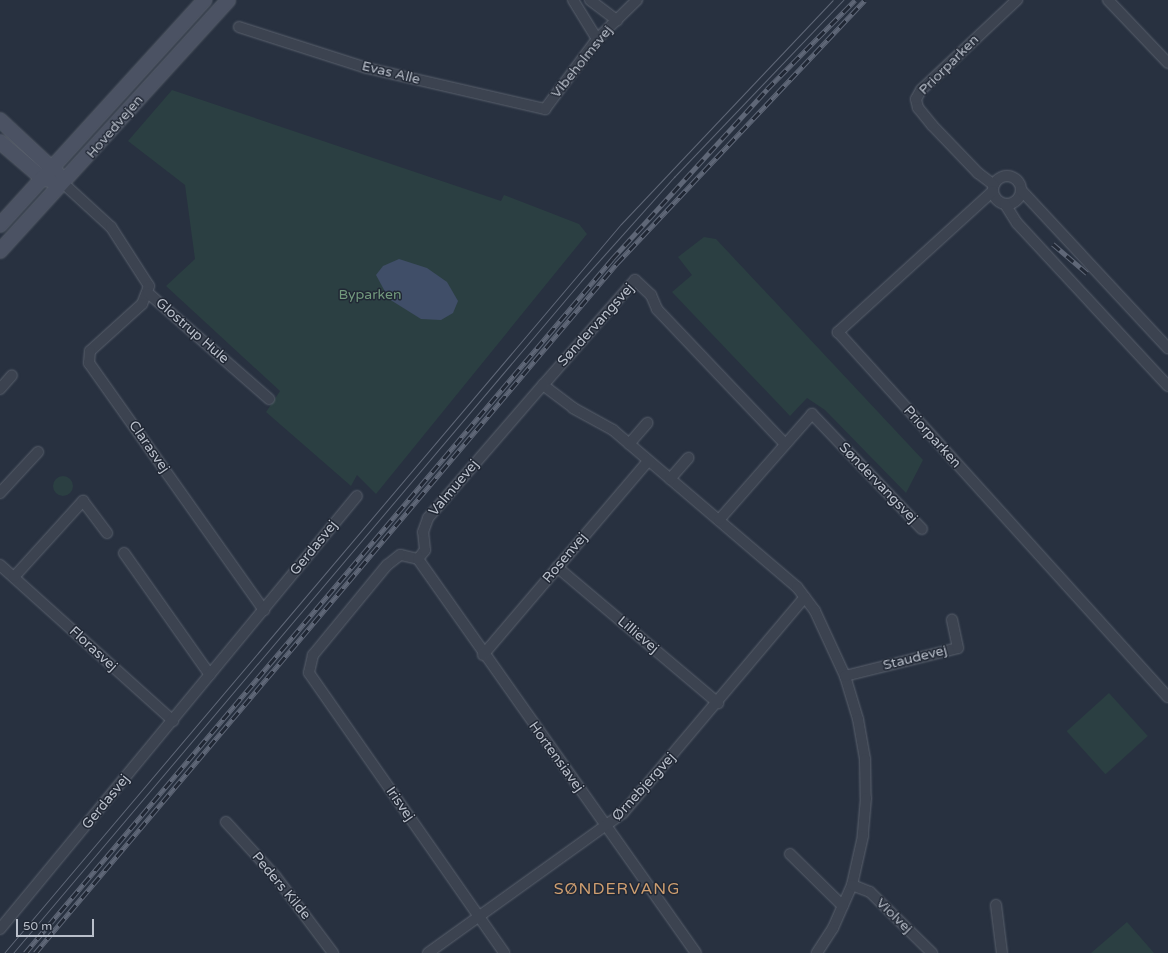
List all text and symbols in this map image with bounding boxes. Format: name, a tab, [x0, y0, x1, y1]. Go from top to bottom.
street label: Vibeholmsvej	[548, 22, 616, 102]
street label: Priorparken	[915, 31, 983, 99]
street label: Evas Alle	[360, 58, 422, 88]
street label: Hovedvejen	[83, 92, 147, 162]
street label: Søndervangsvej	[554, 280, 638, 370]
park label: Byparken	[338, 287, 402, 303]
street label: Glostrup Hule	[152, 295, 232, 367]
street label: Priorparken	[900, 402, 964, 472]
street label: Clarasvej	[125, 418, 173, 476]
street label: Søndervangsvej	[835, 439, 921, 527]
street label: Valmuevej	[426, 456, 482, 520]
street label: Gerdasvej	[287, 517, 341, 579]
street label: Rosenvej	[539, 529, 591, 587]
street label: Lillievej	[614, 613, 662, 657]
street label: Florasvej	[65, 623, 121, 675]
street label: Staudevej	[881, 642, 949, 674]
street label: Hortensiavej	[525, 719, 587, 795]
street label: Ørnebjergvej	[609, 749, 679, 825]
street label: Gerdasvej	[79, 771, 133, 833]
street label: Irisvej	[382, 784, 418, 824]
street label: Peders Kilde	[248, 849, 314, 923]
district label: SØNDERVANG	[554, 879, 680, 899]
street label: Violvej	[872, 895, 916, 937]
scale bar	[18, 911, 96, 937]
text: 50 m	[23, 919, 52, 933]

